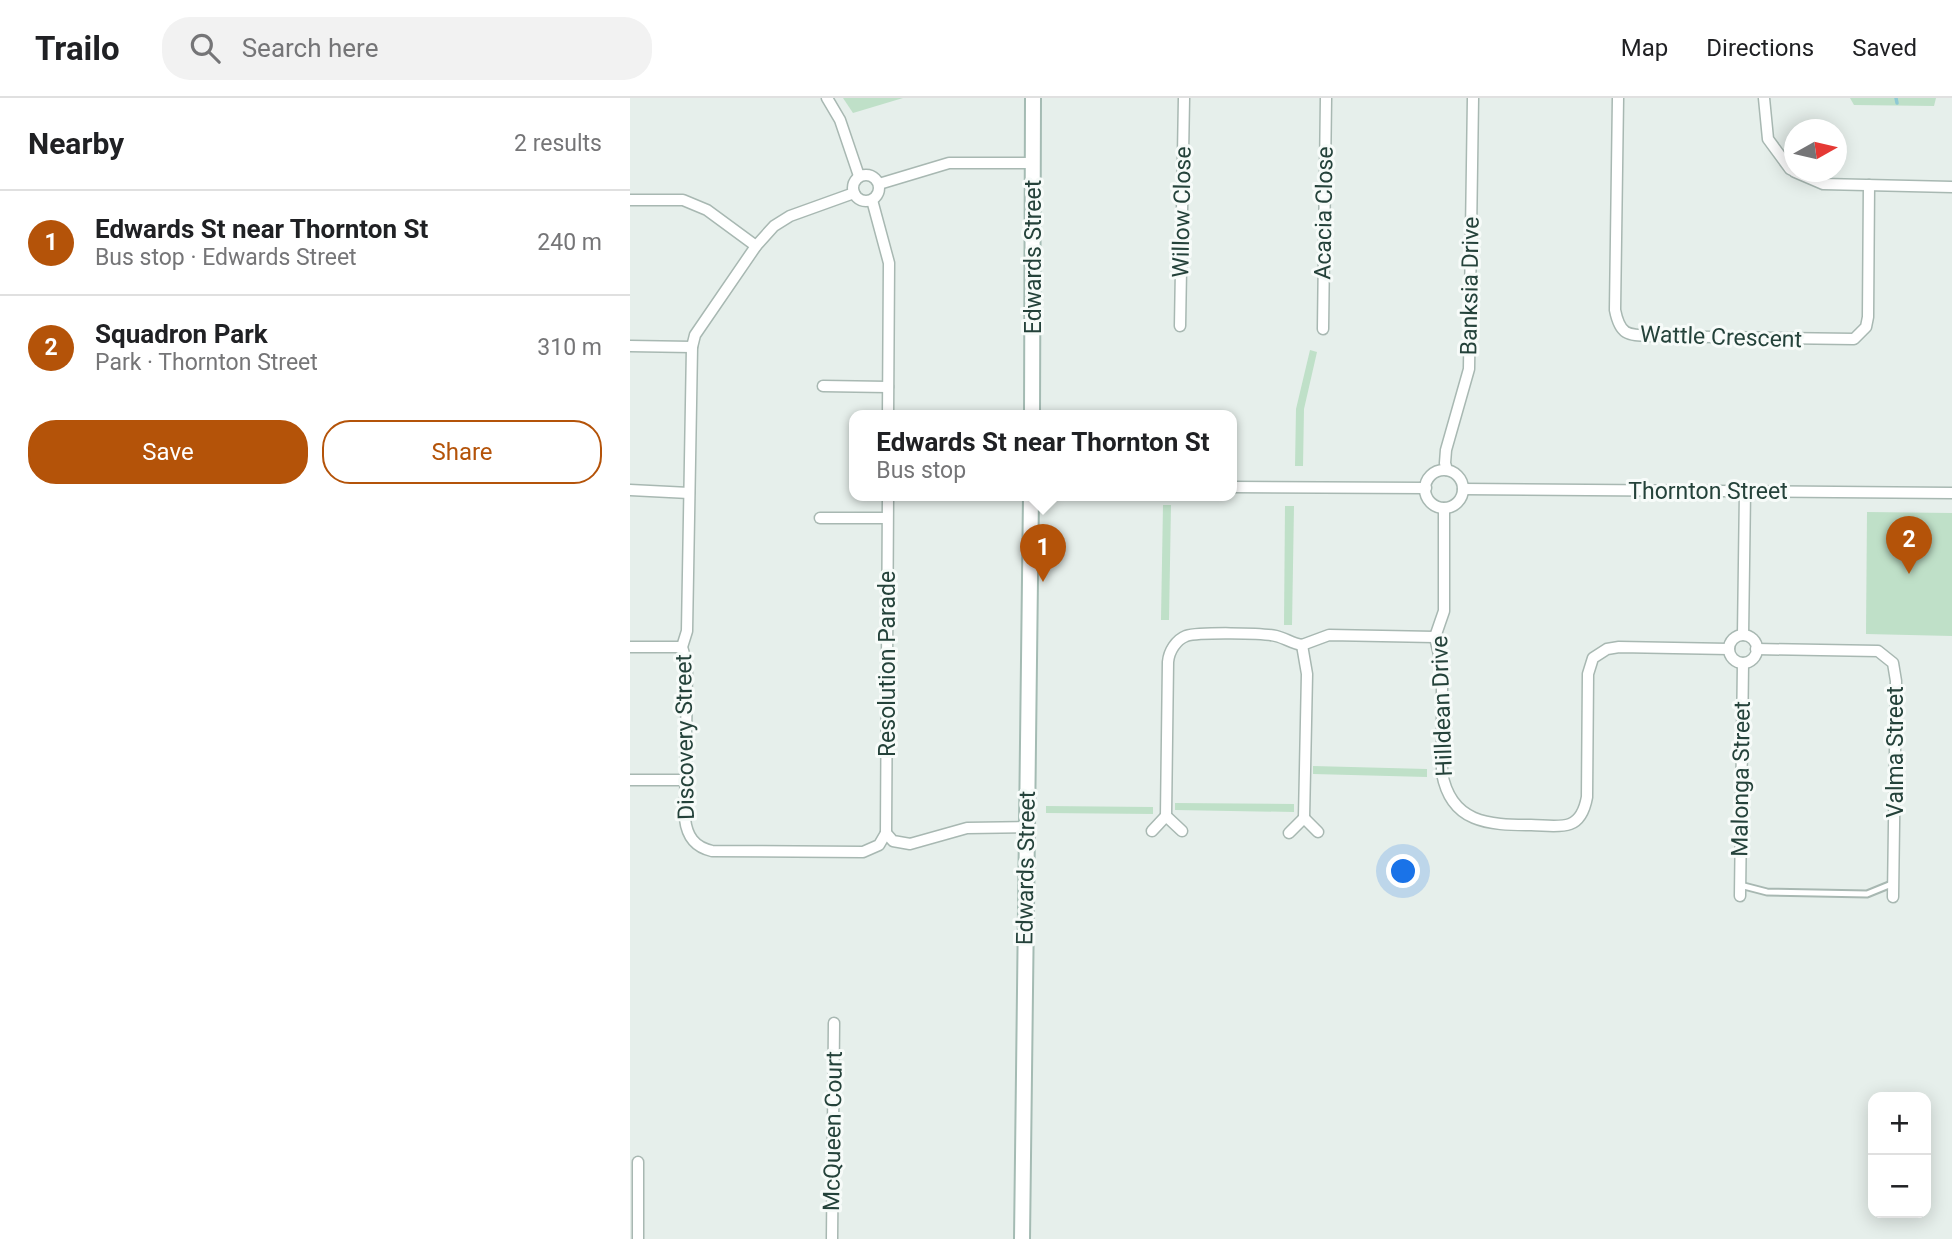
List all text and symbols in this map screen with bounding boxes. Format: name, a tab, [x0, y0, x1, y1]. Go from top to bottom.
search box	[162, 17, 652, 80]
text: Trailo	[35, 29, 120, 68]
icon: search	[186, 29, 224, 67]
text: Search here	[242, 33, 378, 63]
text: Map	[1621, 34, 1668, 62]
text: Directions	[1706, 34, 1814, 62]
text: Saved	[1852, 34, 1917, 62]
north arrow	[1784, 119, 1847, 182]
text: Nearby	[28, 126, 124, 161]
text: 2 results	[514, 130, 602, 157]
street label: Willow Close	[1167, 146, 1197, 278]
street label: Acacia Close	[1309, 146, 1339, 280]
street label: Edwards Street	[1020, 180, 1047, 334]
text: Edwards St near Thornton St	[95, 214, 428, 244]
street label: Banksia Drive	[1455, 216, 1485, 356]
text: 1	[44, 229, 58, 256]
text: 240 m	[537, 229, 602, 256]
text: Bus stop · Edwards Street	[95, 244, 357, 271]
text: Squadron Park	[95, 319, 268, 349]
street label: Wattle Crescent	[1639, 321, 1803, 353]
text: 2	[44, 334, 58, 361]
text: 310 m	[537, 334, 602, 361]
text: Park · Thornton Street	[95, 349, 318, 376]
popup	[849, 410, 1237, 501]
button: Save	[28, 420, 308, 484]
button: Share	[322, 420, 602, 484]
text: Edwards St near Thornton St	[876, 427, 1210, 457]
text: Bus stop	[876, 457, 966, 484]
street label: Thornton Street	[1628, 478, 1788, 505]
pin: 2	[1886, 516, 1932, 574]
pin: 1	[1020, 524, 1066, 582]
street label: Resolution Parade	[874, 571, 901, 757]
street label: Hilldean Drive	[1426, 635, 1458, 777]
street label: Discovery Street	[670, 654, 700, 820]
street label: Valma Street	[1882, 686, 1909, 818]
street label: Malonga Street	[1726, 701, 1756, 857]
street label: Edwards Street	[1011, 791, 1041, 945]
your location	[1386, 854, 1420, 888]
street label: McQueen Court	[818, 1051, 848, 1211]
map controls	[1868, 1092, 1931, 1218]
button: +	[1868, 1092, 1931, 1155]
button: −	[1868, 1155, 1931, 1218]

